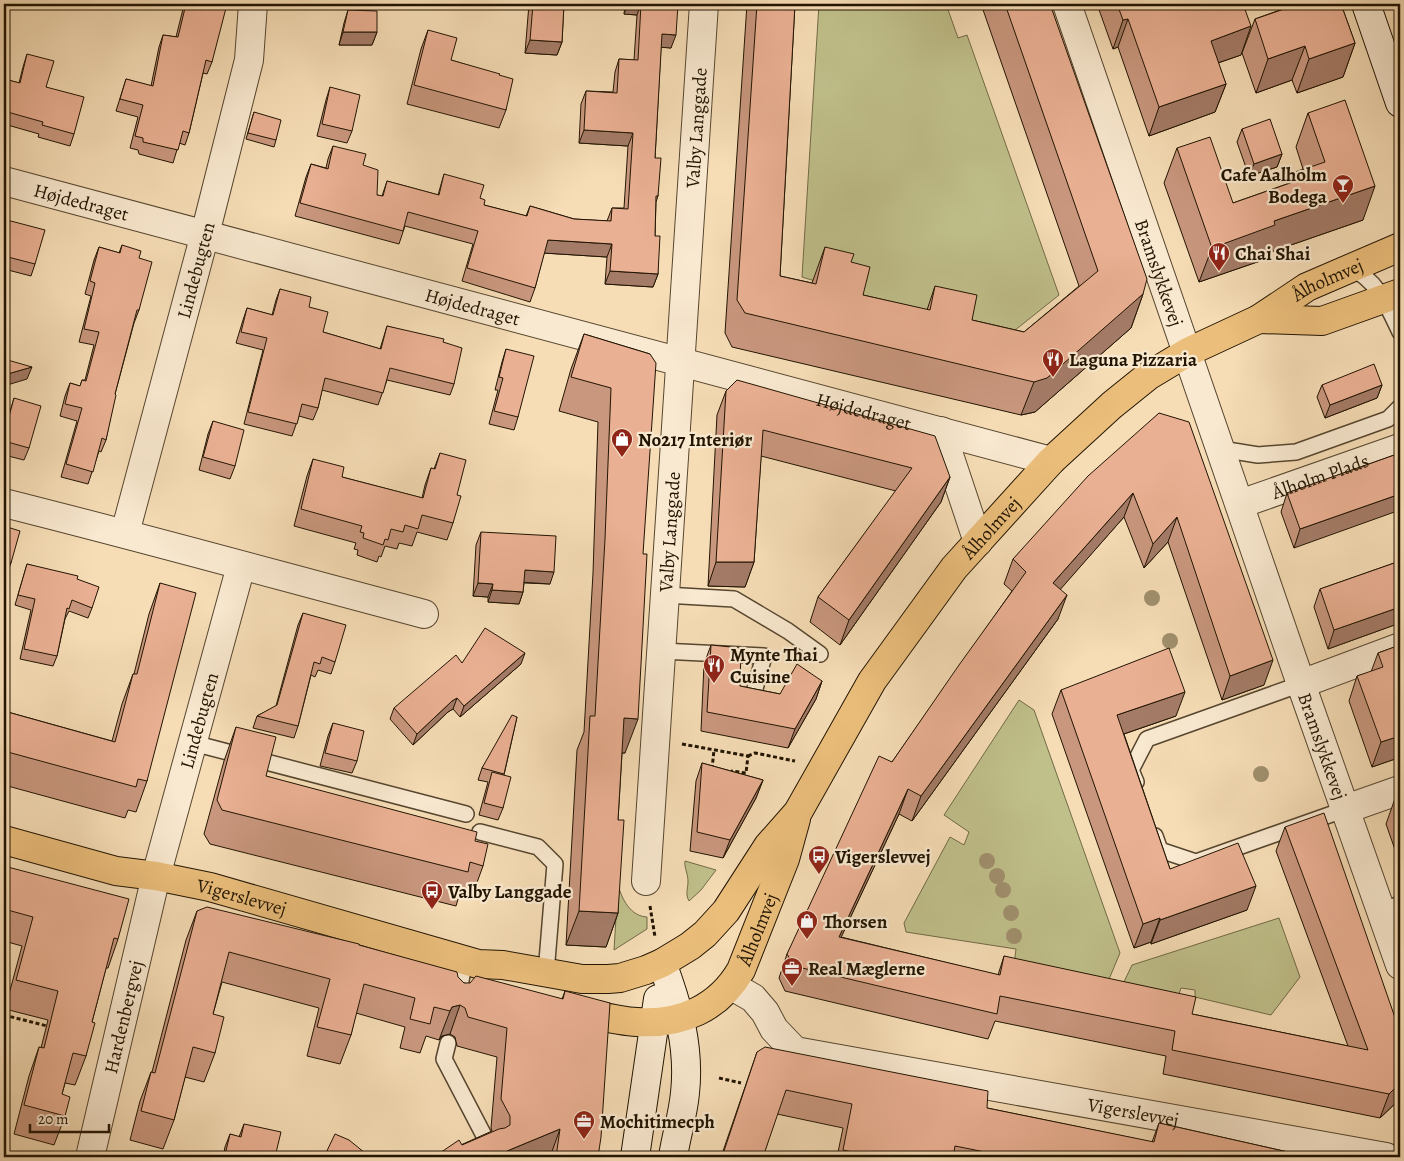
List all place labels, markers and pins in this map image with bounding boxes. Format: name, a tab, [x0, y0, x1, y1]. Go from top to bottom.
place label: Cafe Aalholm Bodega	[1221, 162, 1328, 210]
bar icon: Cafe Aalholm Bodega	[1331, 173, 1355, 204]
restaurant icon: Chai Shai	[1207, 241, 1231, 272]
place label: Chai Shai	[1235, 241, 1311, 267]
restaurant icon: Laguna Pizzaria	[1041, 347, 1065, 378]
place label: Laguna Pizzaria	[1069, 347, 1198, 373]
shop icon: No217 Interiør	[610, 427, 634, 458]
place label: No217 Interiør	[638, 427, 752, 453]
place label: Mynte Thai Cuisine	[730, 642, 818, 690]
restaurant icon: Mynte Thai Cuisine	[702, 653, 726, 684]
bus stop icon: Vigerslevvej	[807, 844, 831, 875]
place label: Vigerslevvej	[834, 844, 931, 870]
bus stop icon: Valby Langgade	[420, 879, 444, 910]
place label: Valby Langgade	[447, 879, 572, 905]
shop icon: Thorsen	[795, 909, 819, 940]
place label: Thorsen	[823, 909, 888, 935]
office icon: Real Mæglerne	[780, 956, 804, 987]
place label: Real Mæglerne	[808, 956, 925, 982]
office icon: Mochitimecph	[572, 1109, 596, 1140]
place label: Mochitimecph	[600, 1109, 715, 1135]

